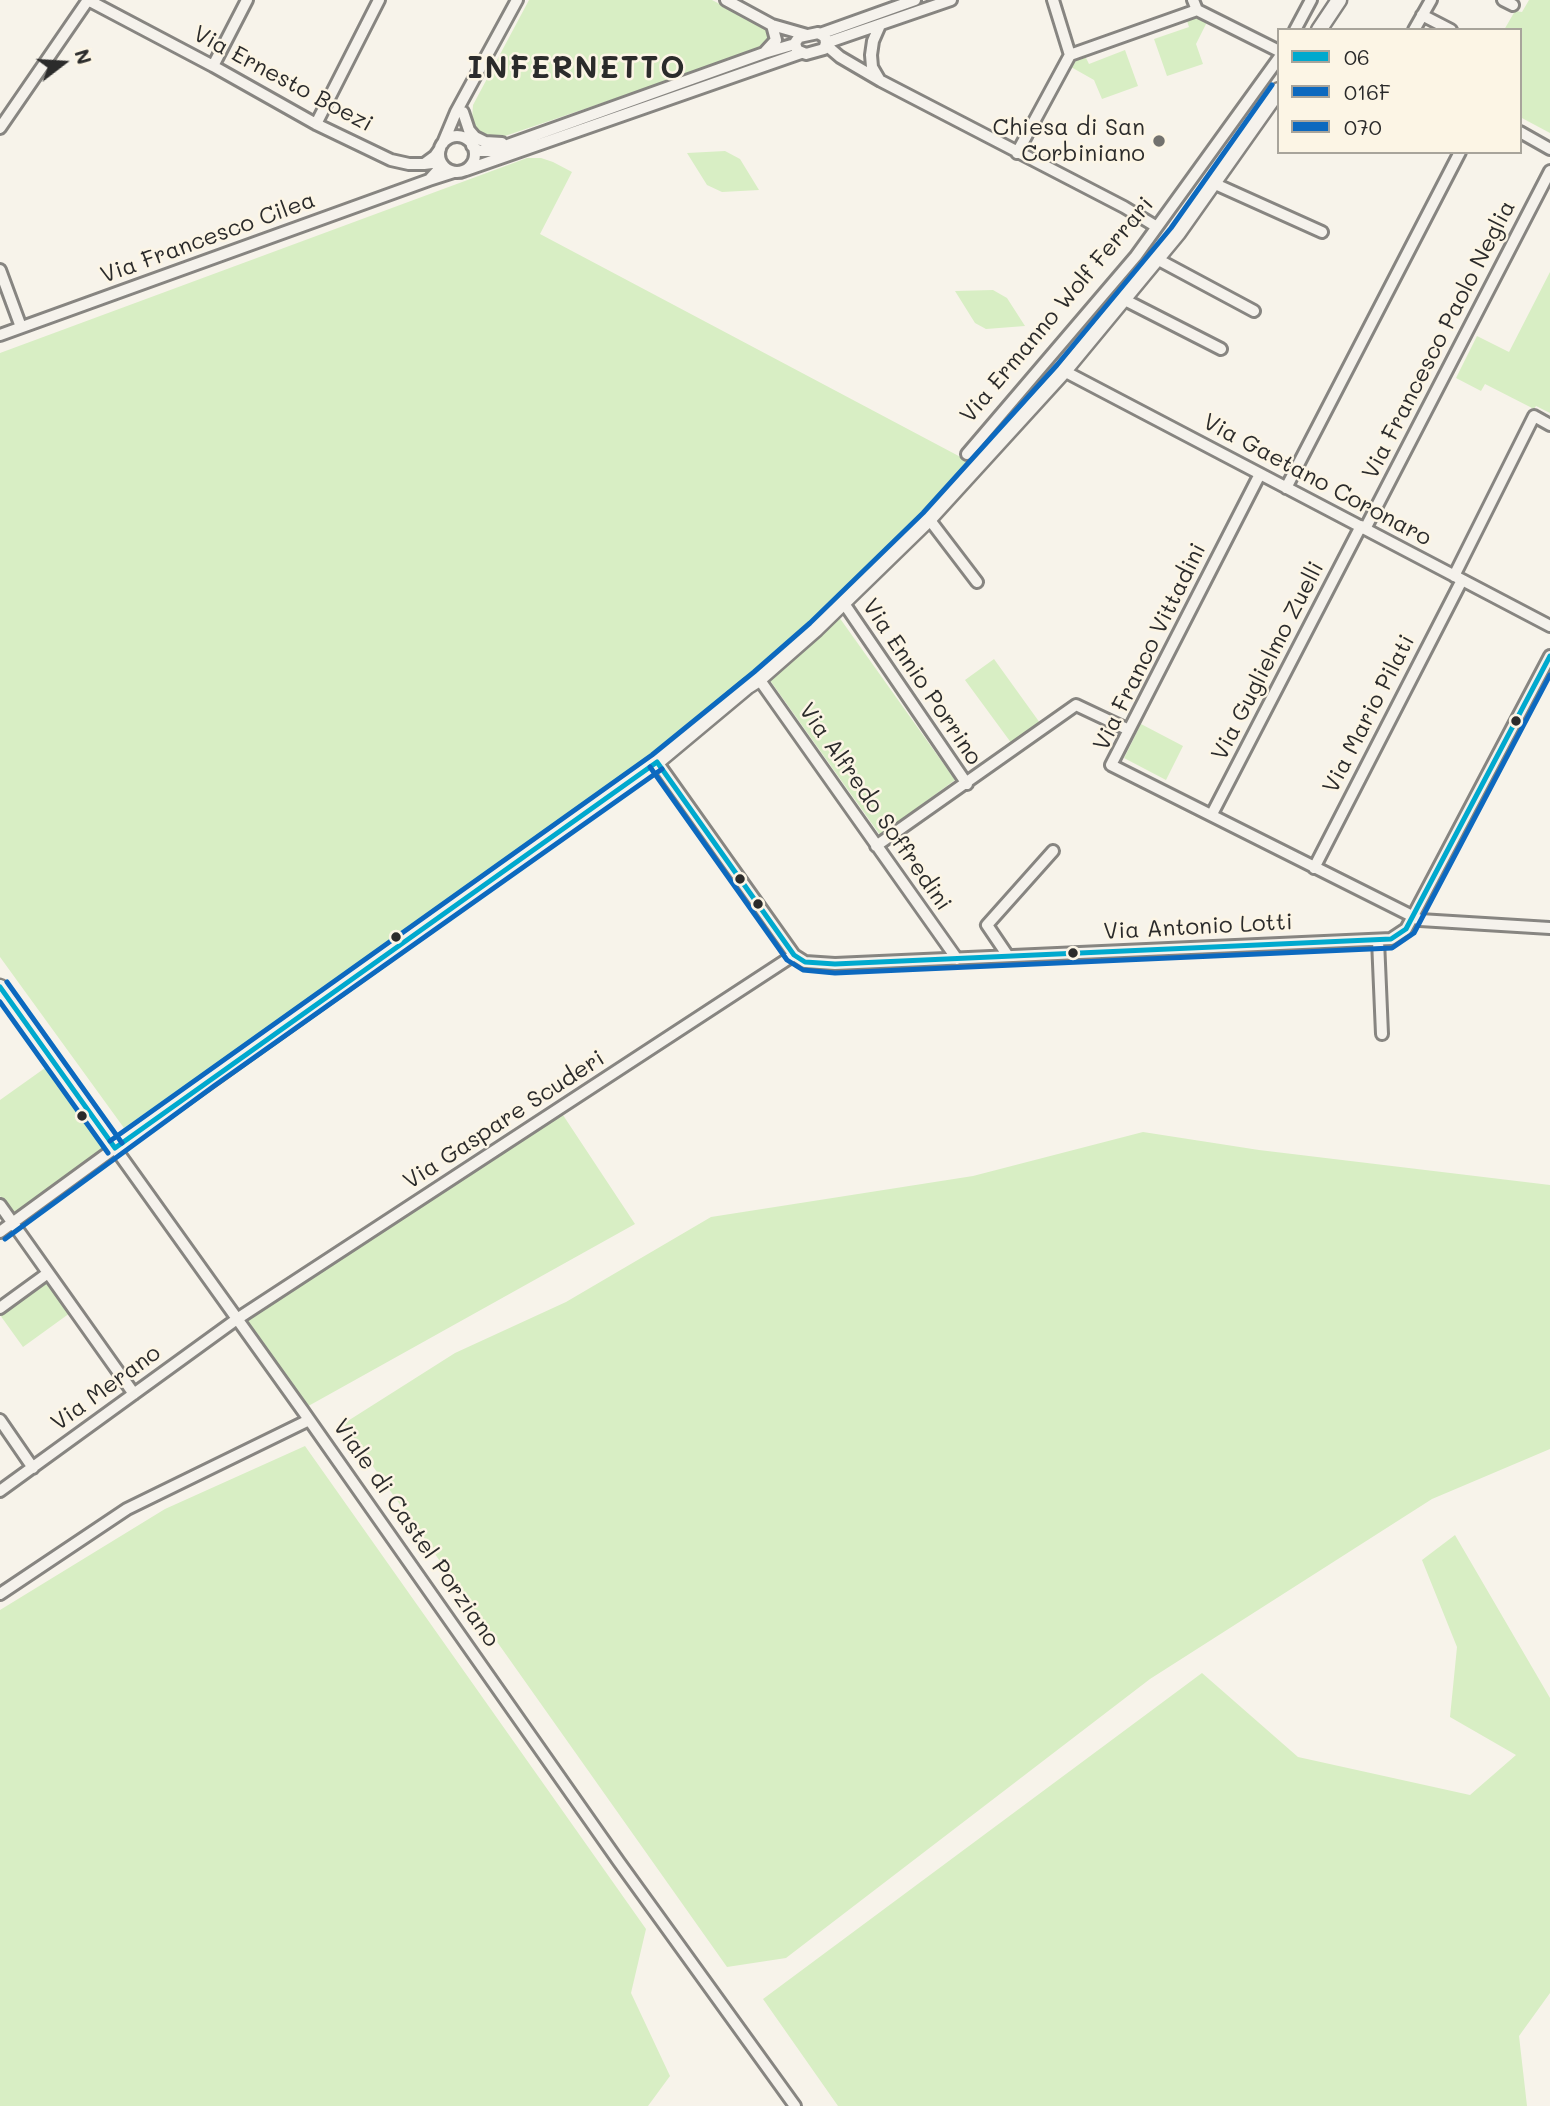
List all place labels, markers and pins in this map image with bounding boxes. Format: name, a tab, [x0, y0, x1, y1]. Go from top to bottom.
place label: Chiesa di San Corbiniano	[992, 114, 1145, 168]
marker: Chiesa di San Corbiniano	[1151, 133, 1167, 149]
unlabelled marker	[1509, 714, 1523, 728]
unlabelled marker	[733, 872, 747, 886]
unlabelled marker	[751, 897, 765, 911]
unlabelled marker	[389, 930, 403, 944]
unlabelled marker	[1066, 946, 1080, 960]
unlabelled marker	[75, 1109, 89, 1123]

